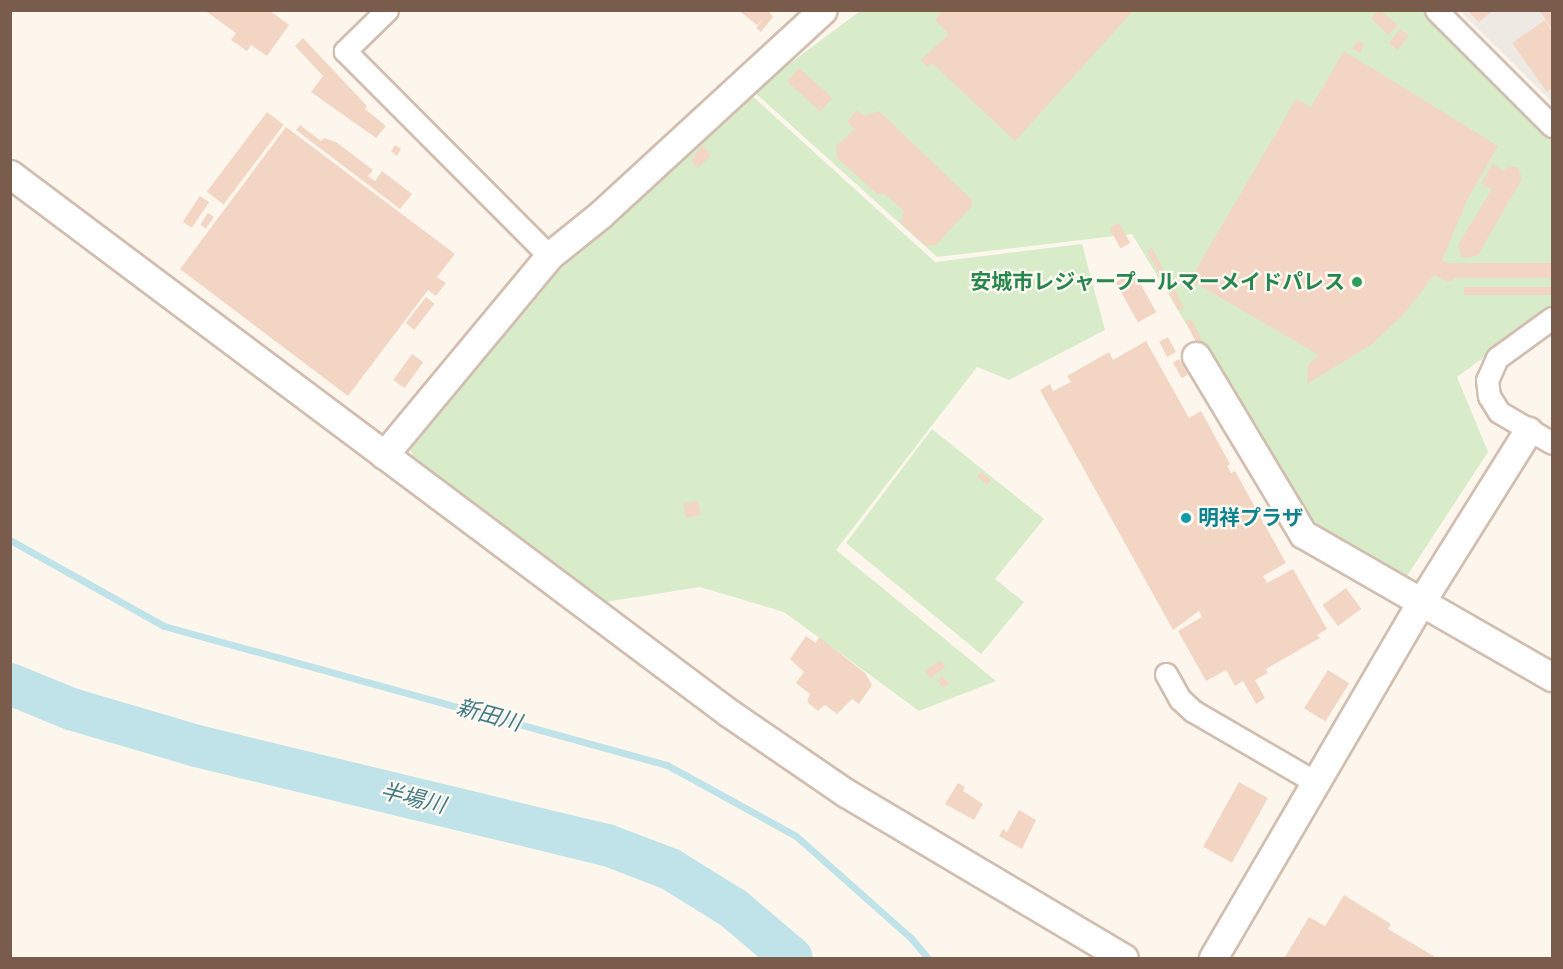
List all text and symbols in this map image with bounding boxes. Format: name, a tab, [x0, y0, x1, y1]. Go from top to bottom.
place label: 安城市レジャープールマーメイドパレス	[967, 269, 1345, 295]
marker: 安城市レジャープールマーメイドパレス	[1350, 275, 1364, 289]
place label: 明祥プラザ	[1198, 505, 1303, 531]
marker: 明祥プラザ	[1179, 511, 1193, 525]
water label: 新田川	[454, 694, 524, 736]
water label: 半場川	[378, 777, 448, 819]

